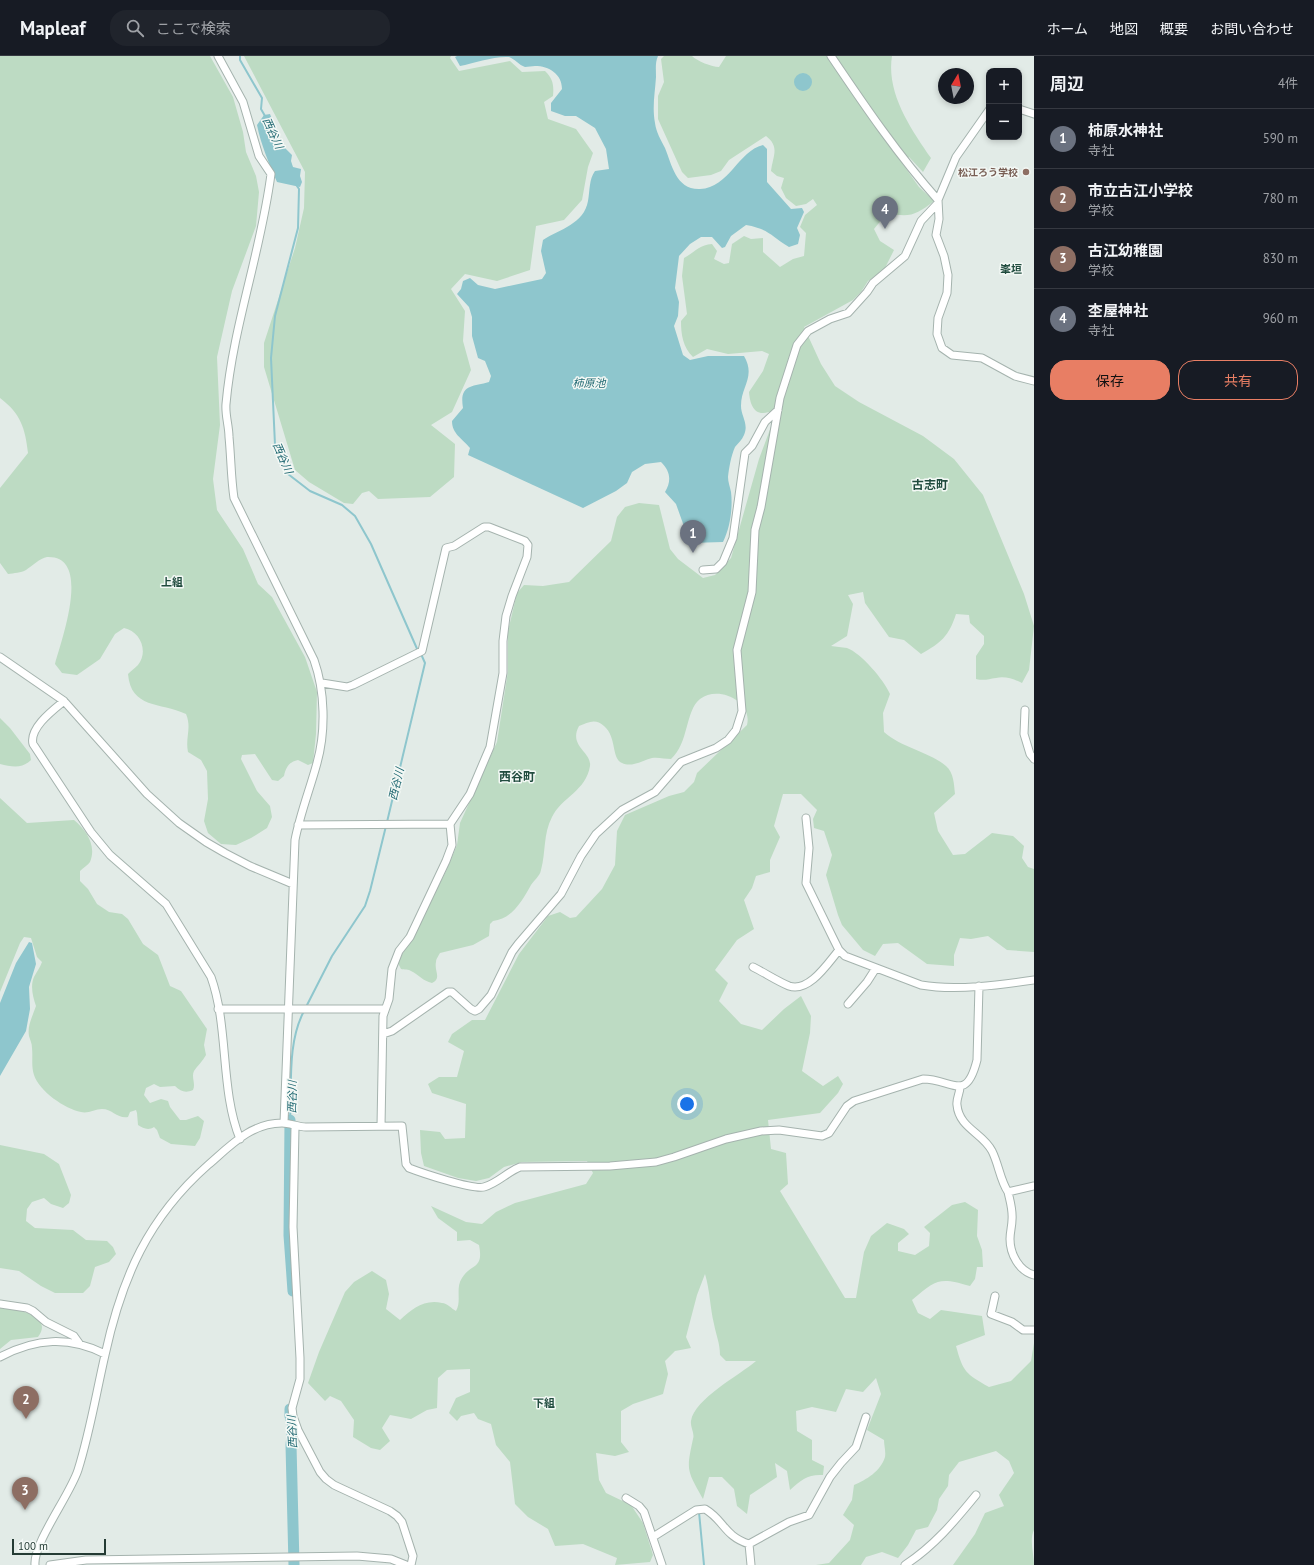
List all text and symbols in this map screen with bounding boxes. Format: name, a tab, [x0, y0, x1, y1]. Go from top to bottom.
search box	[110, 10, 390, 46]
text: Mapleaf	[20, 16, 86, 40]
icon: search	[124, 17, 146, 39]
text: ここで検索	[156, 19, 231, 38]
text: ホーム	[1046, 20, 1088, 38]
text: 地図	[1110, 20, 1138, 38]
text: 概要	[1160, 20, 1188, 38]
text: お問い合わせ	[1210, 20, 1294, 38]
north arrow	[938, 68, 974, 104]
map controls	[986, 68, 1022, 140]
button: +	[986, 68, 1022, 104]
text: 周辺	[1050, 73, 1084, 95]
text: 4件	[1278, 75, 1298, 92]
button: −	[986, 104, 1022, 140]
water label: 西谷川	[260, 115, 287, 152]
text: 柿原水神社	[1088, 121, 1163, 140]
text: 1	[1059, 130, 1067, 147]
text: 590 m	[1263, 130, 1298, 147]
text: 寺社	[1088, 142, 1114, 159]
place label: 松江ろう学校	[958, 166, 1018, 179]
marker: 松江ろう学校	[1021, 167, 1031, 177]
text: 市立古江小学校	[1088, 181, 1193, 200]
text: 2	[1059, 190, 1067, 207]
text: 780 m	[1263, 190, 1298, 207]
pin: 4	[872, 196, 898, 229]
text: 学校	[1088, 202, 1114, 219]
text: 古江幼稚園	[1088, 241, 1163, 260]
text: 3	[1059, 250, 1067, 267]
text: 830 m	[1263, 250, 1298, 267]
district label: 峯垣	[1000, 262, 1022, 276]
text: 学校	[1088, 262, 1114, 279]
text: 杢屋神社	[1088, 301, 1148, 320]
text: 4	[1059, 310, 1067, 327]
text: 960 m	[1263, 310, 1298, 327]
text: 寺社	[1088, 322, 1114, 339]
button: 保存	[1050, 360, 1170, 400]
button: 共有	[1178, 360, 1298, 400]
water label: 柿原池	[573, 376, 606, 390]
water label: 西谷川	[270, 440, 297, 477]
district label: 古志町	[912, 477, 948, 492]
pin: 1	[680, 520, 706, 553]
district label: 上組	[161, 575, 183, 589]
water label: 西谷川	[385, 765, 407, 802]
district label: 西谷町	[499, 769, 535, 784]
water label: 西谷川	[285, 1079, 299, 1114]
your location	[677, 1094, 697, 1114]
pin: 2	[13, 1386, 39, 1419]
district label: 下組	[533, 1396, 555, 1410]
water label: 西谷川	[284, 1414, 300, 1449]
pin: 3	[12, 1477, 38, 1510]
scale bar	[12, 1537, 106, 1556]
text: 100 m	[18, 1539, 48, 1553]

